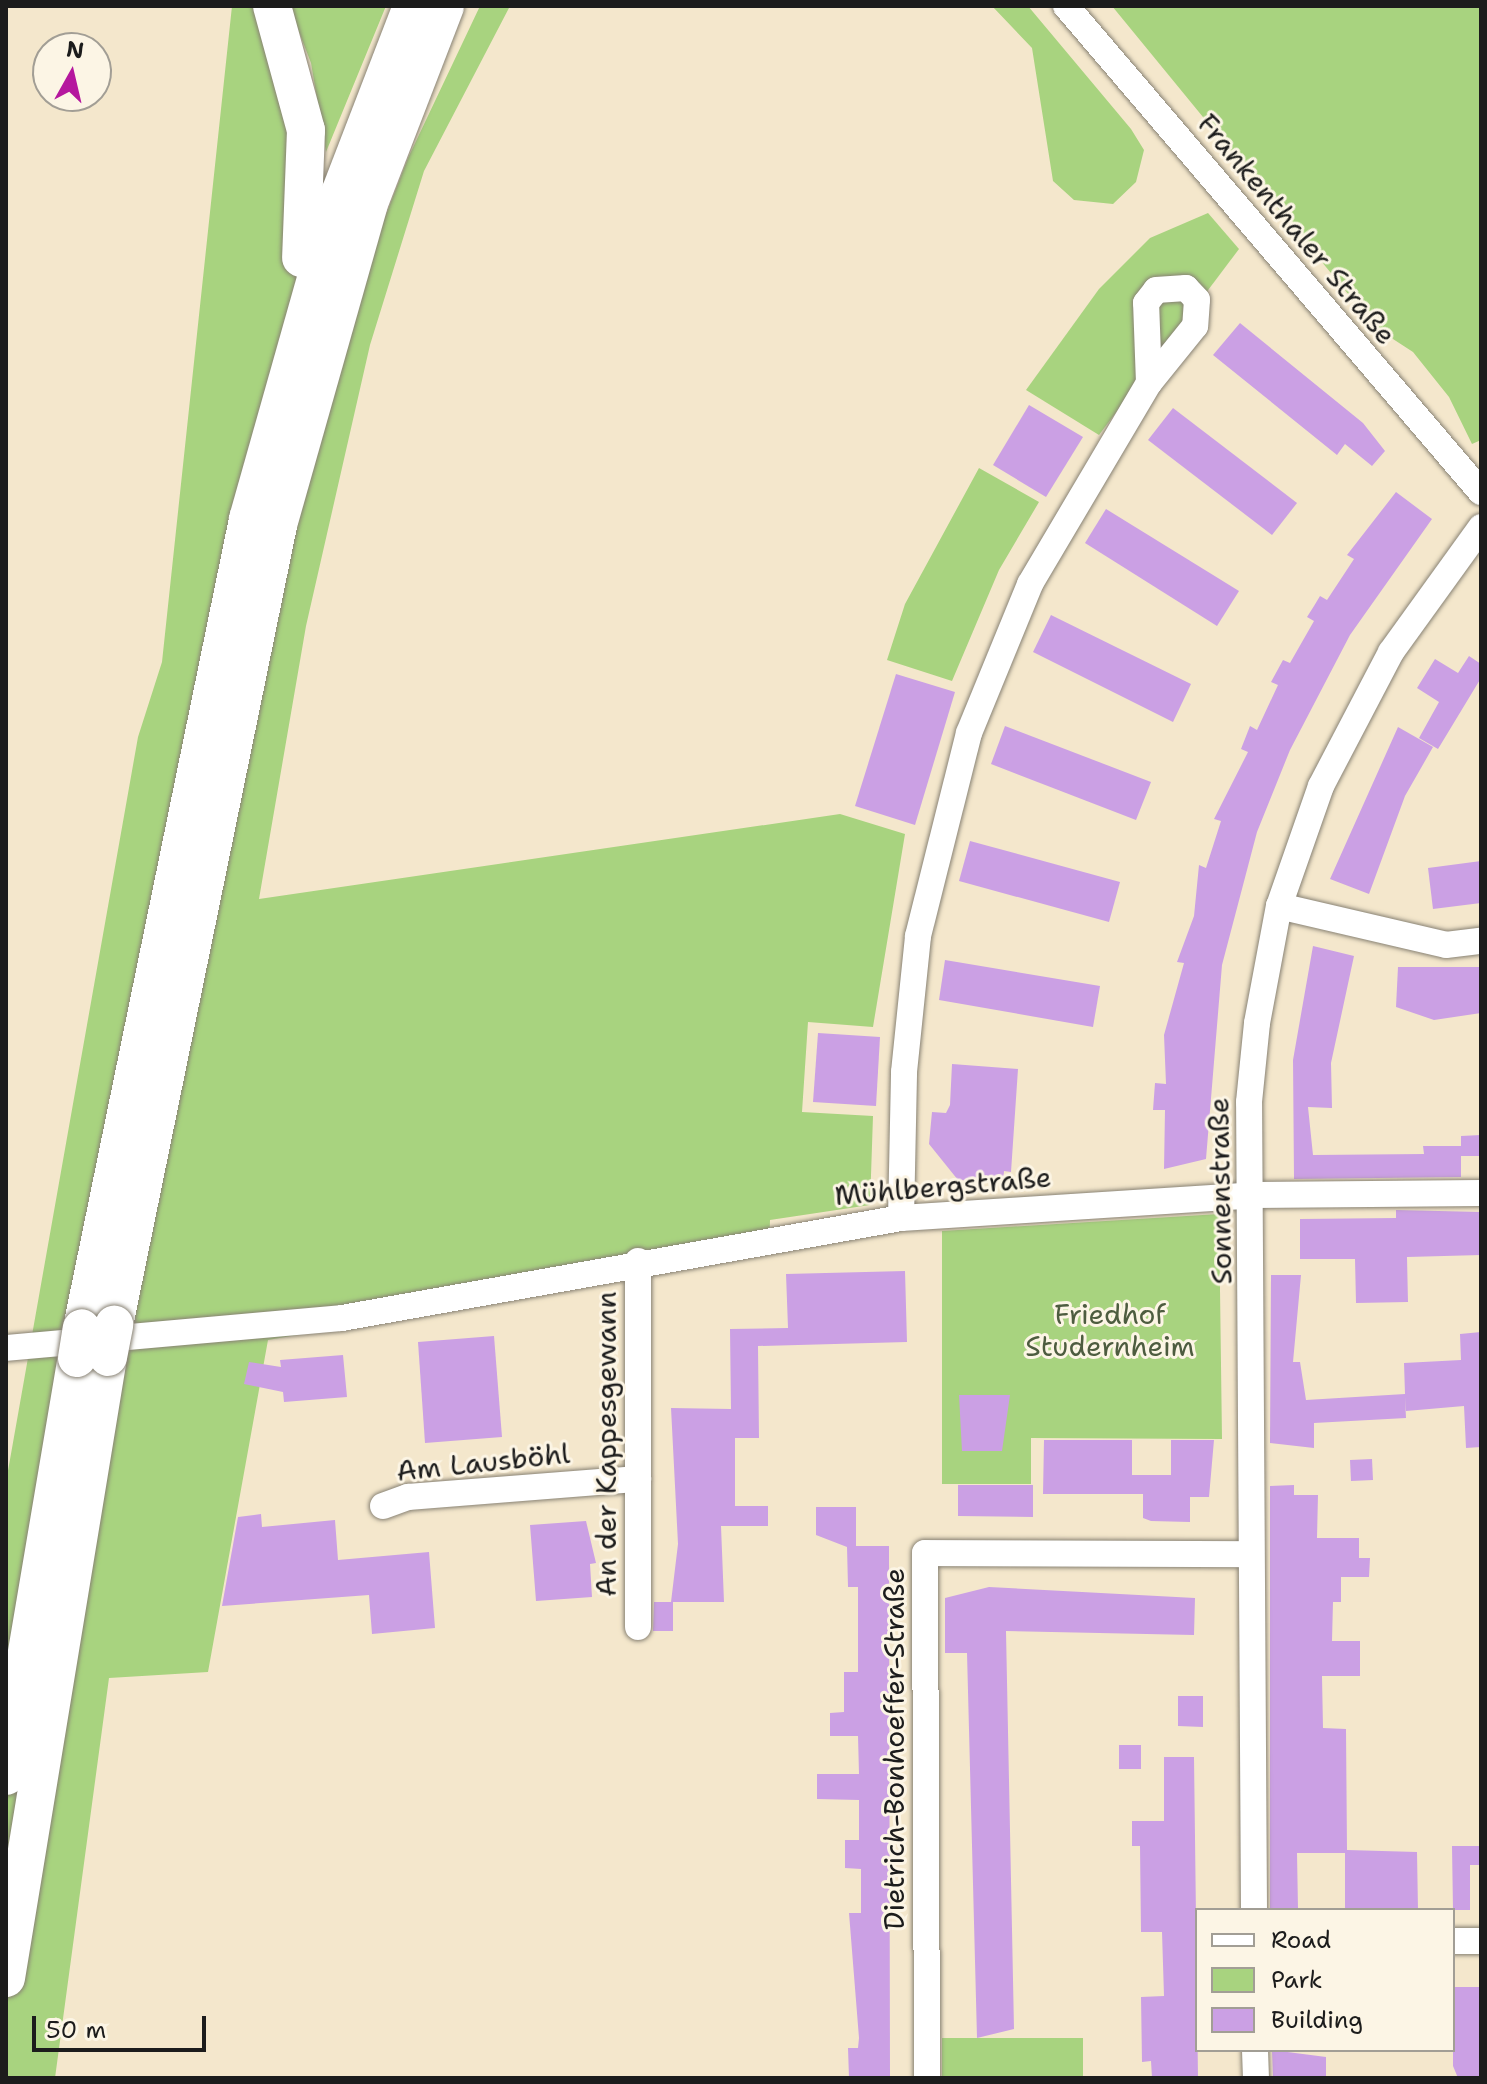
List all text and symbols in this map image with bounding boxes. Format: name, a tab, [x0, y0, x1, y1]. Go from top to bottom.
north arrow	[32, 32, 112, 112]
text: N	[64, 34, 86, 65]
street label: Frankenthaler Straße	[1191, 107, 1403, 351]
street label: Sonnenstraße	[1202, 1097, 1238, 1285]
street label: Mühlbergstraße	[833, 1160, 1053, 1212]
street label: An der Kappesgewann	[589, 1291, 623, 1597]
park label: Friedhof Studernheim	[1025, 1297, 1195, 1363]
street label: Am Lausböhl	[395, 1436, 571, 1488]
street label: Dietrich-Bonhoeffer-Straße	[877, 1568, 911, 1930]
legend	[1195, 1908, 1455, 2052]
text: Road	[1271, 1924, 1331, 1956]
text: Park	[1271, 1964, 1323, 1996]
scale bar	[36, 2000, 210, 2050]
text: Building	[1271, 2004, 1363, 2036]
text: 50 m	[46, 2014, 106, 2046]

